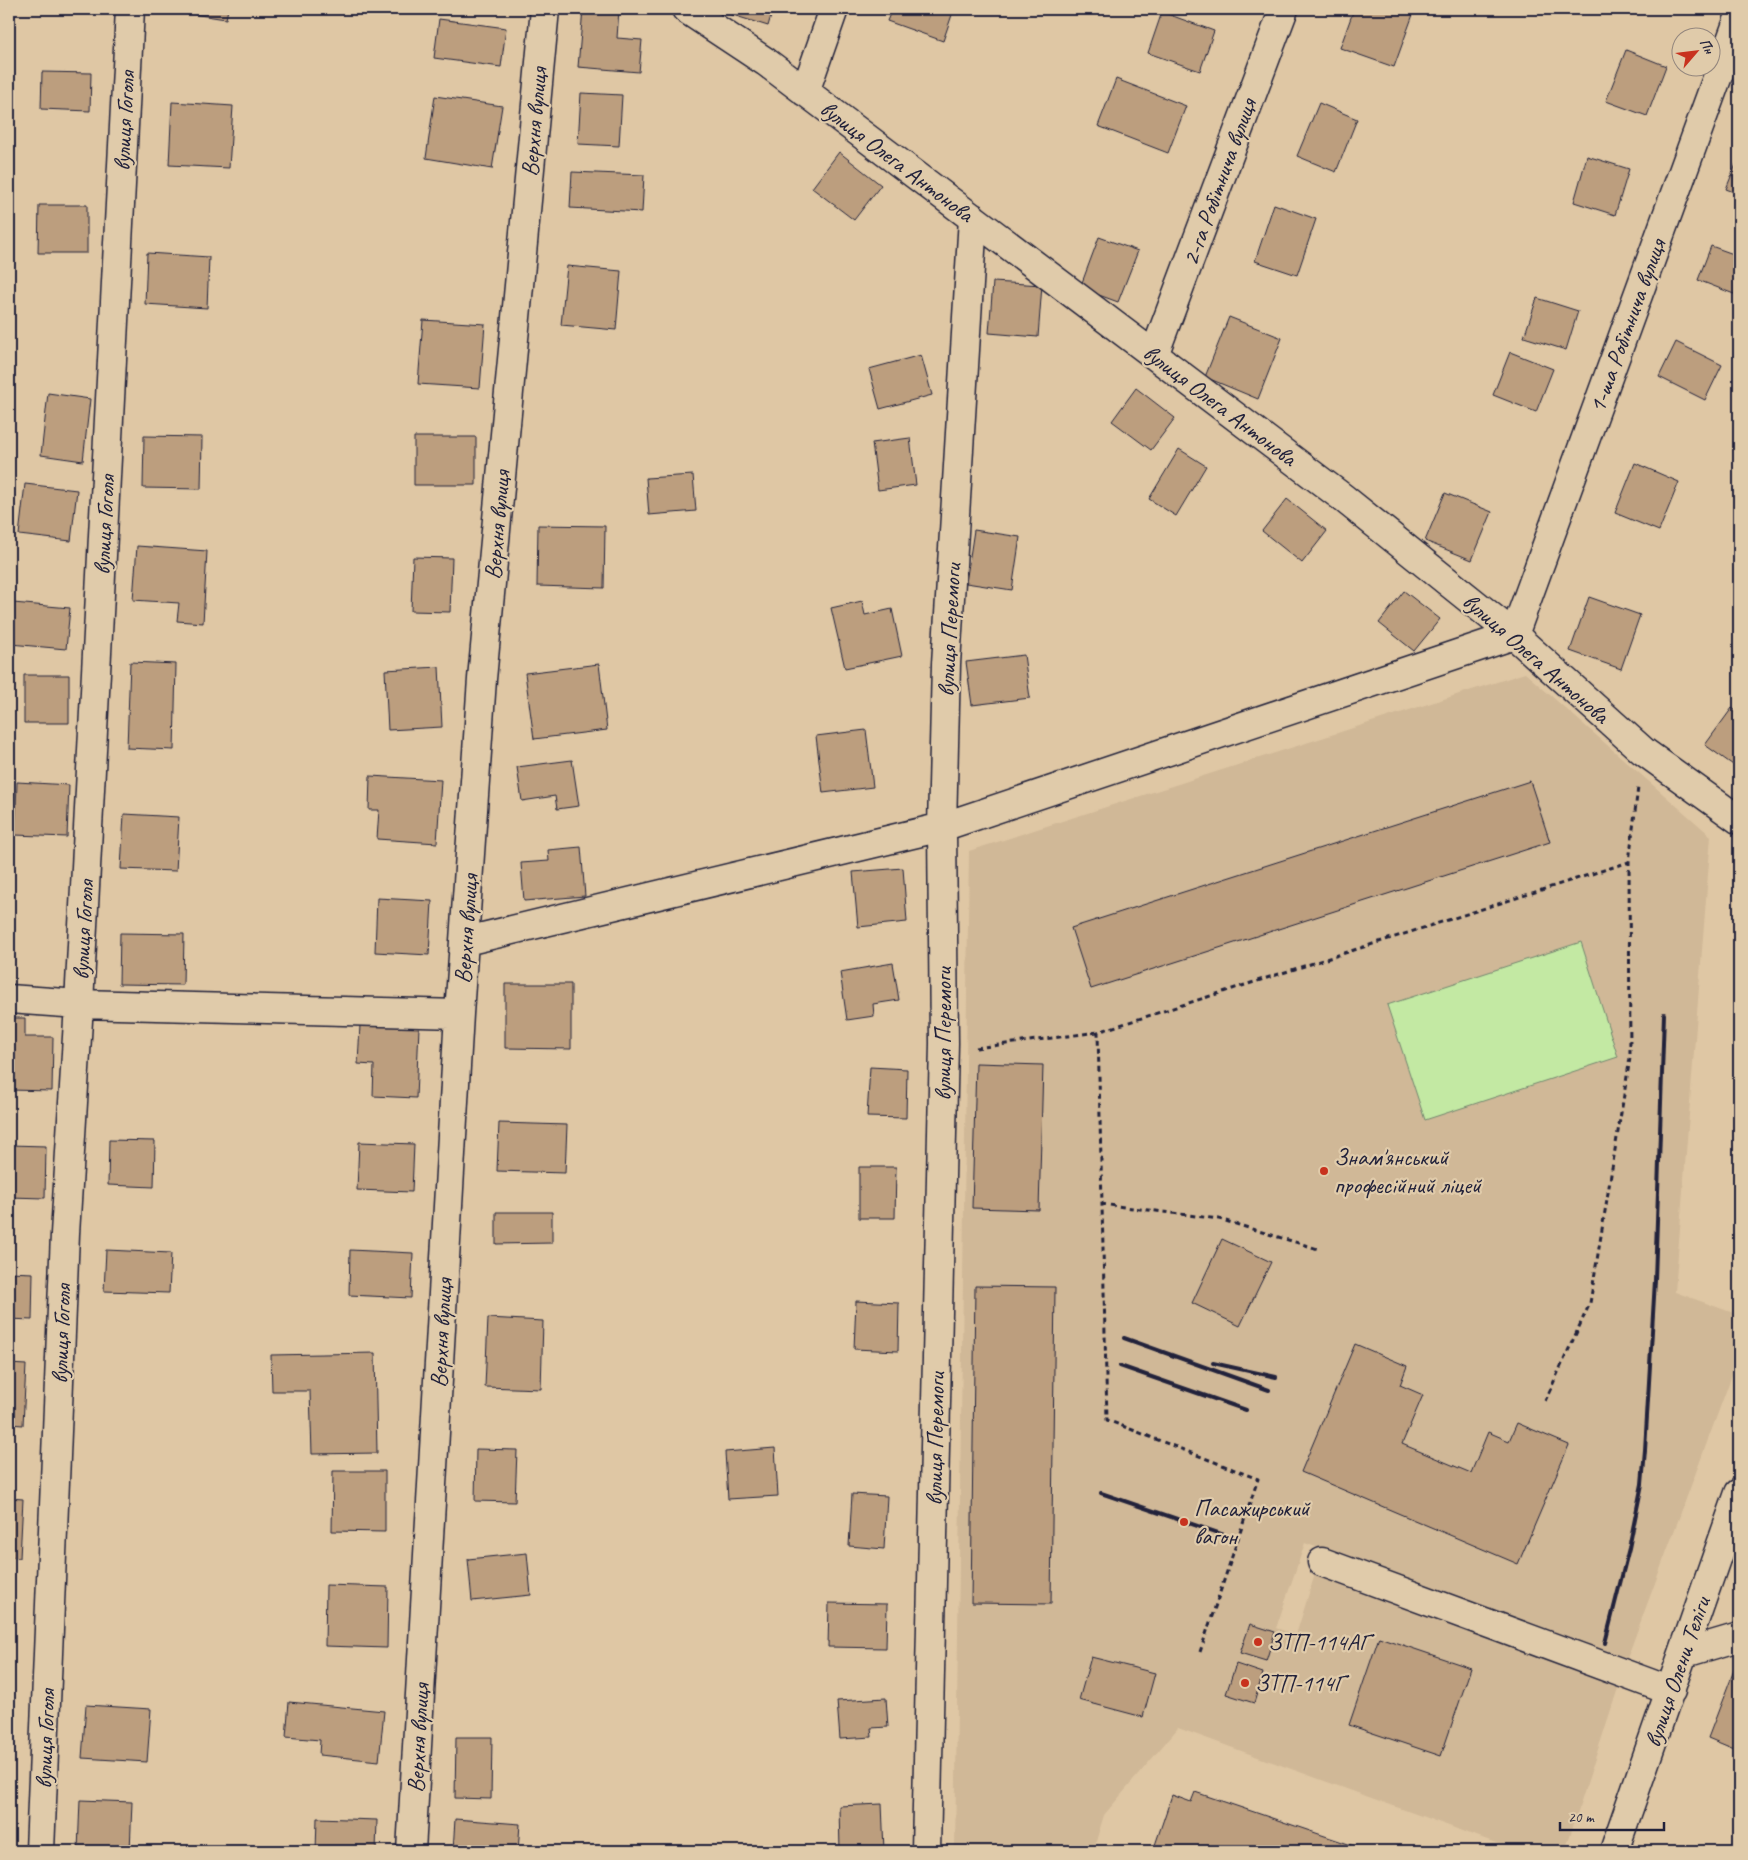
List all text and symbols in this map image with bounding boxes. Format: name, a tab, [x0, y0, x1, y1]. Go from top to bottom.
north arrow	[1670, 28, 1720, 78]
text: Пн	[1696, 36, 1718, 57]
street label: Верхня вулиця	[514, 65, 554, 178]
street label: вулиця Гоголя	[106, 69, 142, 172]
street label: вулиця Олега Антонова	[814, 93, 981, 229]
street label: 2-га Робітнича вулиця	[1175, 93, 1264, 269]
street label: 1-ша Робітнича вулиця	[1582, 234, 1673, 417]
street label: вулиця Олега Антонова	[1137, 337, 1304, 473]
street label: Верхня вулиця	[477, 468, 517, 581]
street label: вулиця Гоголя	[86, 473, 122, 576]
street label: вулиця Перемоги	[931, 560, 968, 697]
street label: вулиця Олега Антонова	[1456, 586, 1617, 731]
street label: Верхня вулиця	[447, 872, 485, 984]
street label: вулиця Гоголя	[65, 878, 101, 981]
street label: вулиця Перемоги	[928, 965, 958, 1101]
place label: Знам'янський професійний ліцей	[1334, 1142, 1483, 1200]
marker: Знам'янський професійний ліцей	[1318, 1165, 1330, 1177]
street label: Верхня вулиця	[423, 1276, 459, 1388]
street label: вулиця Гоголя	[44, 1282, 78, 1384]
street label: вулиця Перемоги	[919, 1370, 951, 1506]
place label: Пасажирський вагон	[1194, 1493, 1312, 1551]
marker: Пасажирський вагон	[1178, 1516, 1190, 1528]
street label: вулиця Олени Теліги	[1637, 1591, 1717, 1751]
place label: ЗТП-114АГ	[1268, 1627, 1375, 1657]
marker: ЗТП-114АГ	[1252, 1636, 1264, 1648]
place label: ЗТП-114Г	[1255, 1668, 1350, 1698]
marker: ЗТП-114Г	[1239, 1677, 1251, 1689]
street label: Верхня вулиця	[400, 1681, 436, 1793]
street label: вулиця Гоголя	[28, 1687, 62, 1789]
scale bar	[1560, 1800, 1664, 1832]
text: 20 m	[1568, 1808, 1595, 1827]

